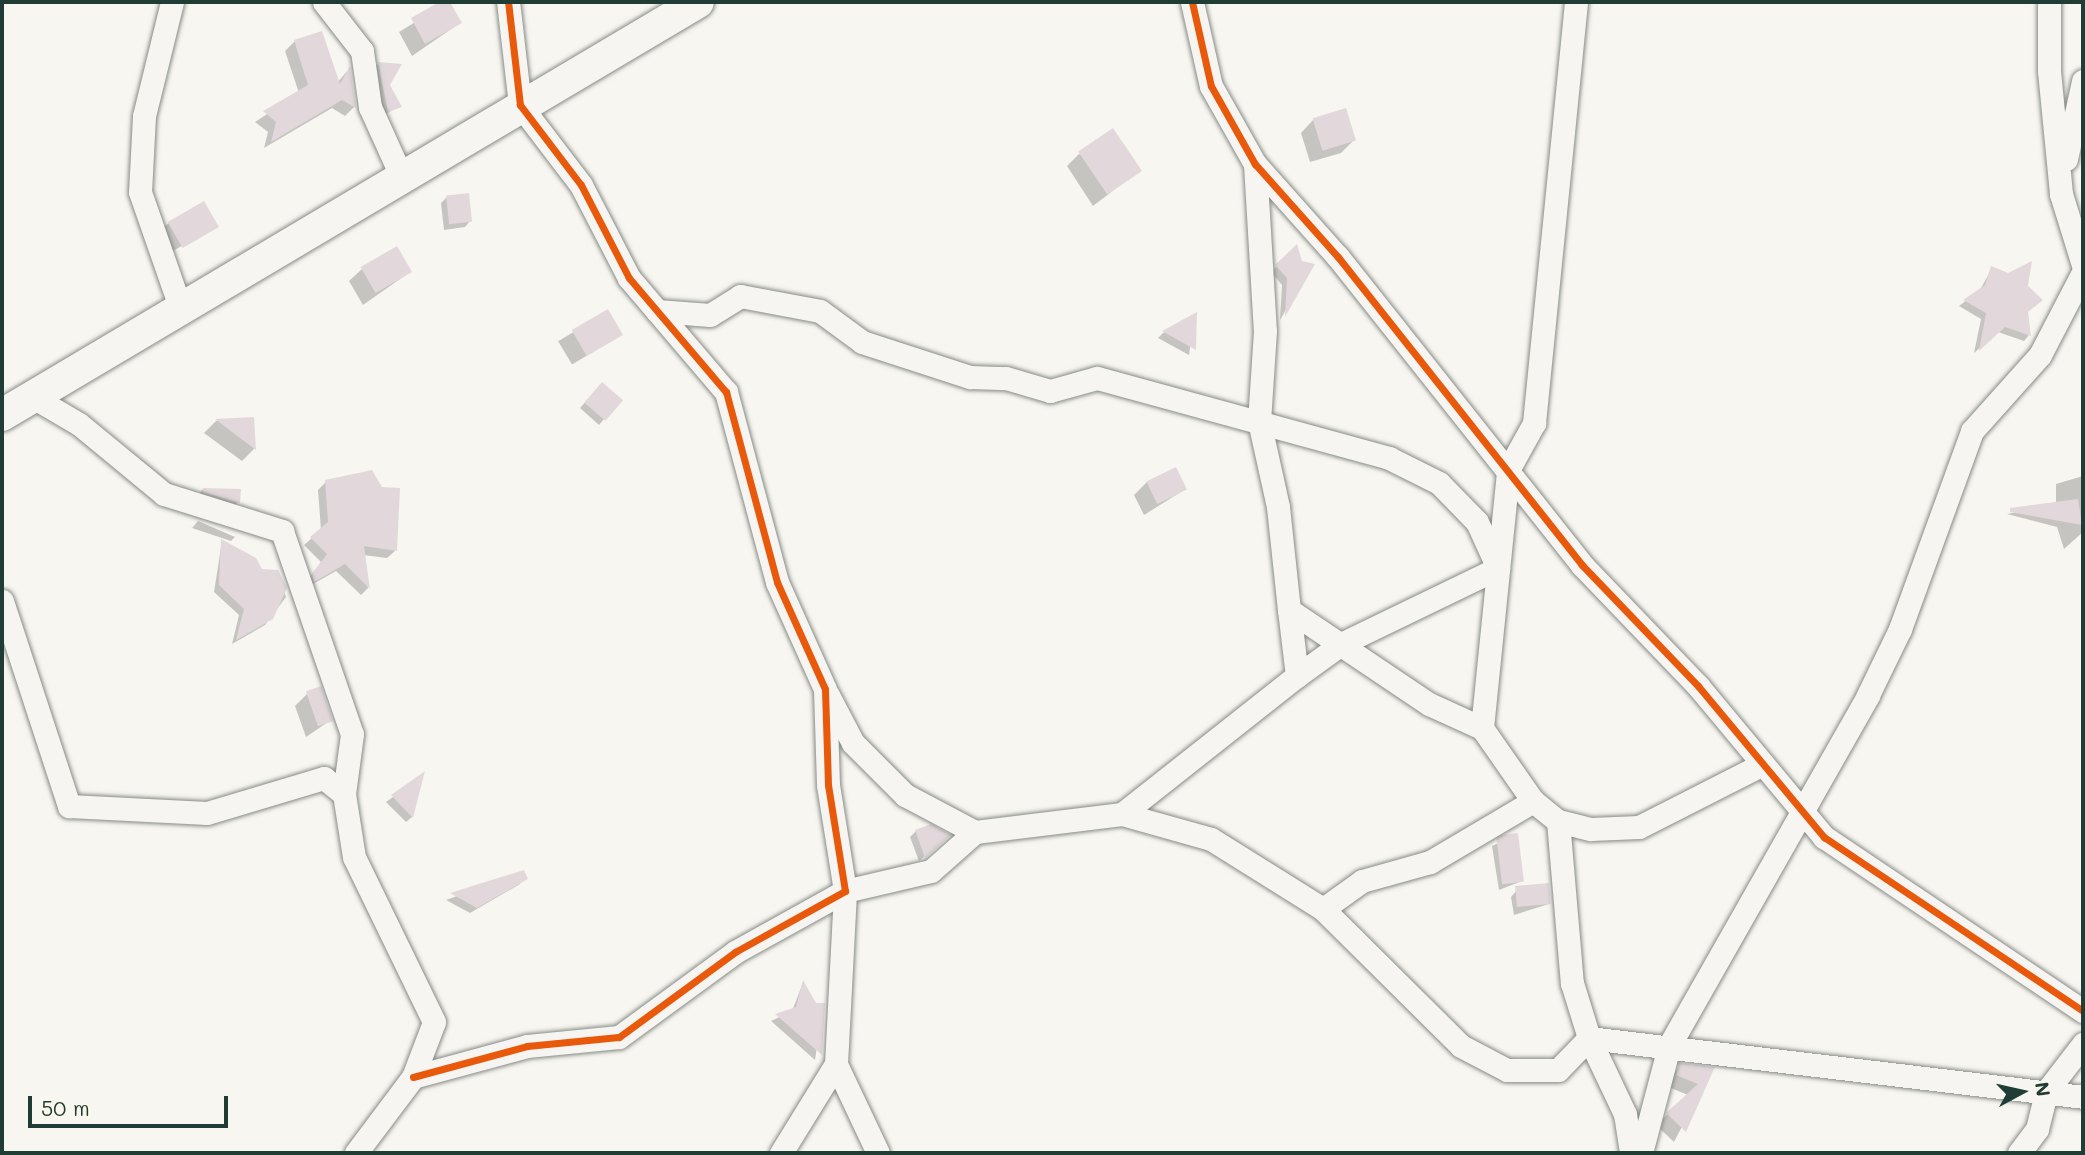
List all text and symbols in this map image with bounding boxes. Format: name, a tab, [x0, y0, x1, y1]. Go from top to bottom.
north arrow	[1987, 1057, 2057, 1127]
text: N	[2030, 1080, 2057, 1098]
scale bar	[32, 1082, 231, 1126]
text: 50 m	[41, 1094, 90, 1121]

